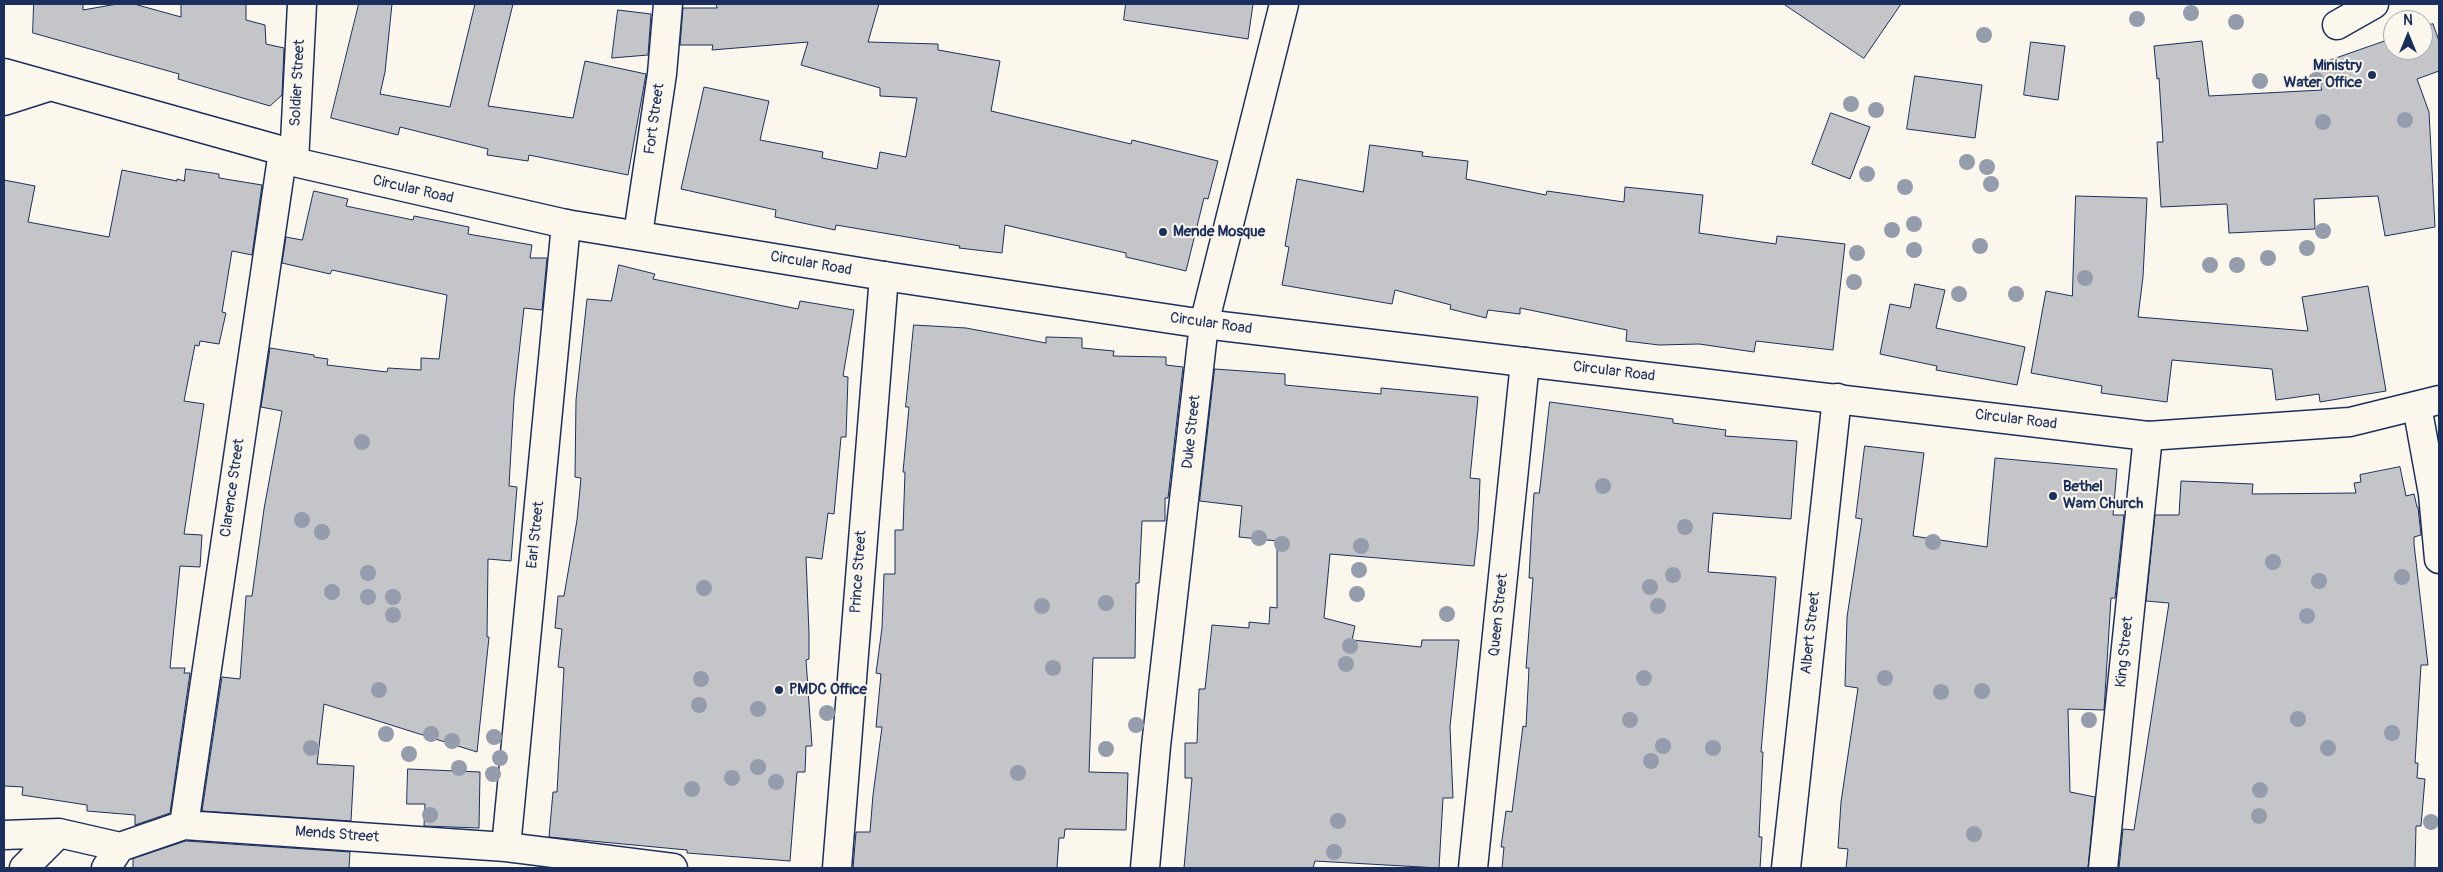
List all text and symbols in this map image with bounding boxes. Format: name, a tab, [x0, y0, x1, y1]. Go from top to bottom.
north arrow	[2383, 10, 2433, 60]
text: N	[2403, 12, 2413, 29]
street label: Soldier Street	[287, 39, 309, 127]
place label: Ministry Water Office	[2284, 57, 2362, 92]
marker: Ministry Water Office	[2366, 69, 2378, 81]
street label: Fort Street	[641, 82, 669, 156]
street label: Circular Road	[371, 172, 455, 208]
place label: Mende Mosque	[1173, 223, 1265, 241]
marker: Mende Mosque	[1157, 226, 1169, 238]
street label: Circular Road	[769, 248, 853, 280]
street label: Circular Road	[1169, 309, 1253, 339]
street label: Circular Road	[1572, 358, 1656, 386]
street label: Duke Street	[1179, 394, 1205, 470]
street label: Circular Road	[1974, 406, 2058, 434]
street label: Clarence Street	[217, 438, 249, 538]
place label: Bethel Wam Church	[2063, 478, 2143, 513]
marker: Bethel Wam Church	[2047, 490, 2059, 502]
street label: Earl Street	[524, 500, 548, 570]
street label: Prince Street	[847, 530, 871, 614]
street label: Queen Street	[1486, 572, 1512, 658]
street label: Albert Street	[1798, 591, 1824, 675]
street label: King Street	[2112, 615, 2138, 689]
place label: PMDC Office	[789, 681, 867, 699]
marker: PMDC Office	[773, 684, 785, 696]
street label: Mends Street	[294, 823, 380, 847]

